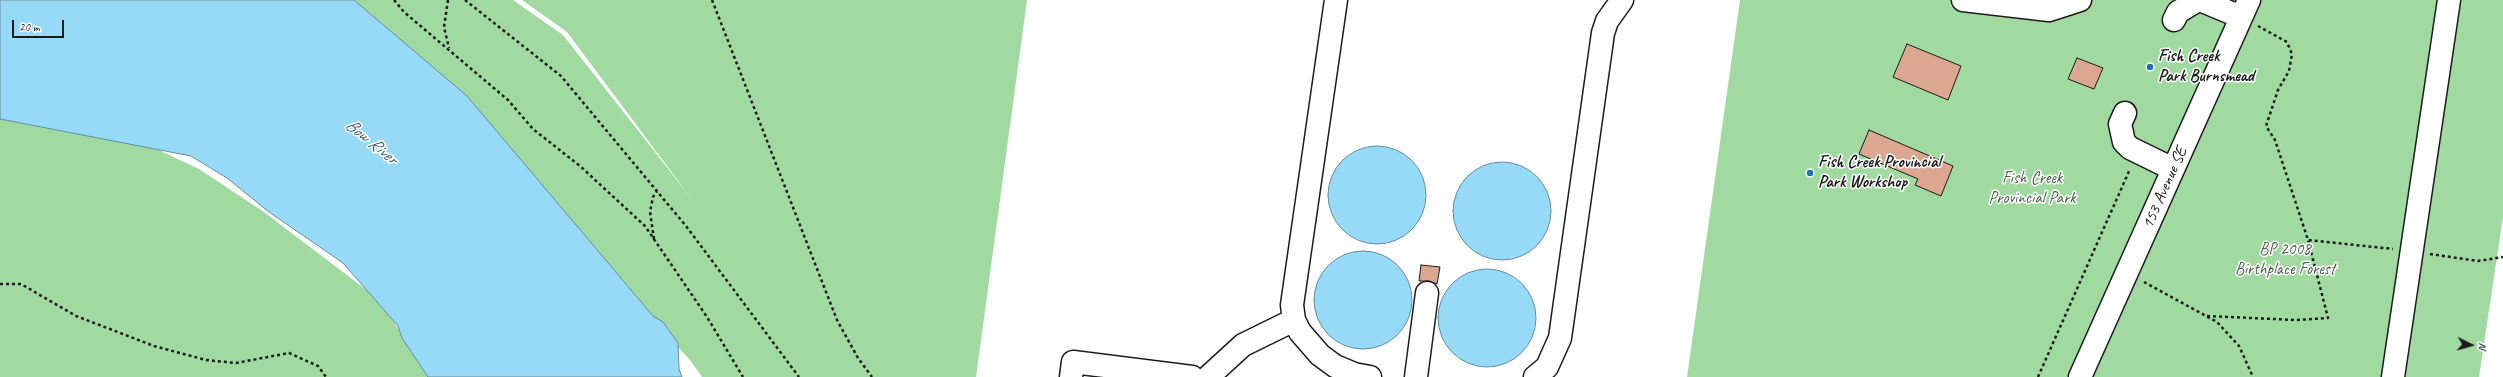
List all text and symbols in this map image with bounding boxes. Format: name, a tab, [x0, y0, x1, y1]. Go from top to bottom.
scale bar	[14, 12, 66, 38]
text: 20 m	[19, 19, 39, 35]
place label: Fish Creek Park Burnsmead	[2158, 47, 2254, 87]
marker: Fish Creek Park Burnsmead	[2145, 62, 2155, 72]
water label: Bow River	[341, 115, 401, 169]
street label: 153 Avenue SE	[2138, 144, 2192, 232]
place label: Fish Creek Provincial Park Workshop	[1818, 153, 1941, 193]
marker: Fish Creek Provincial Park Workshop	[1805, 168, 1815, 178]
park label: Fish Creek Provincial Park	[1988, 169, 2076, 209]
park label: BP 2008 Birthplace Forest	[2235, 240, 2335, 280]
north arrow	[2451, 325, 2491, 365]
text: N	[2476, 342, 2490, 350]

